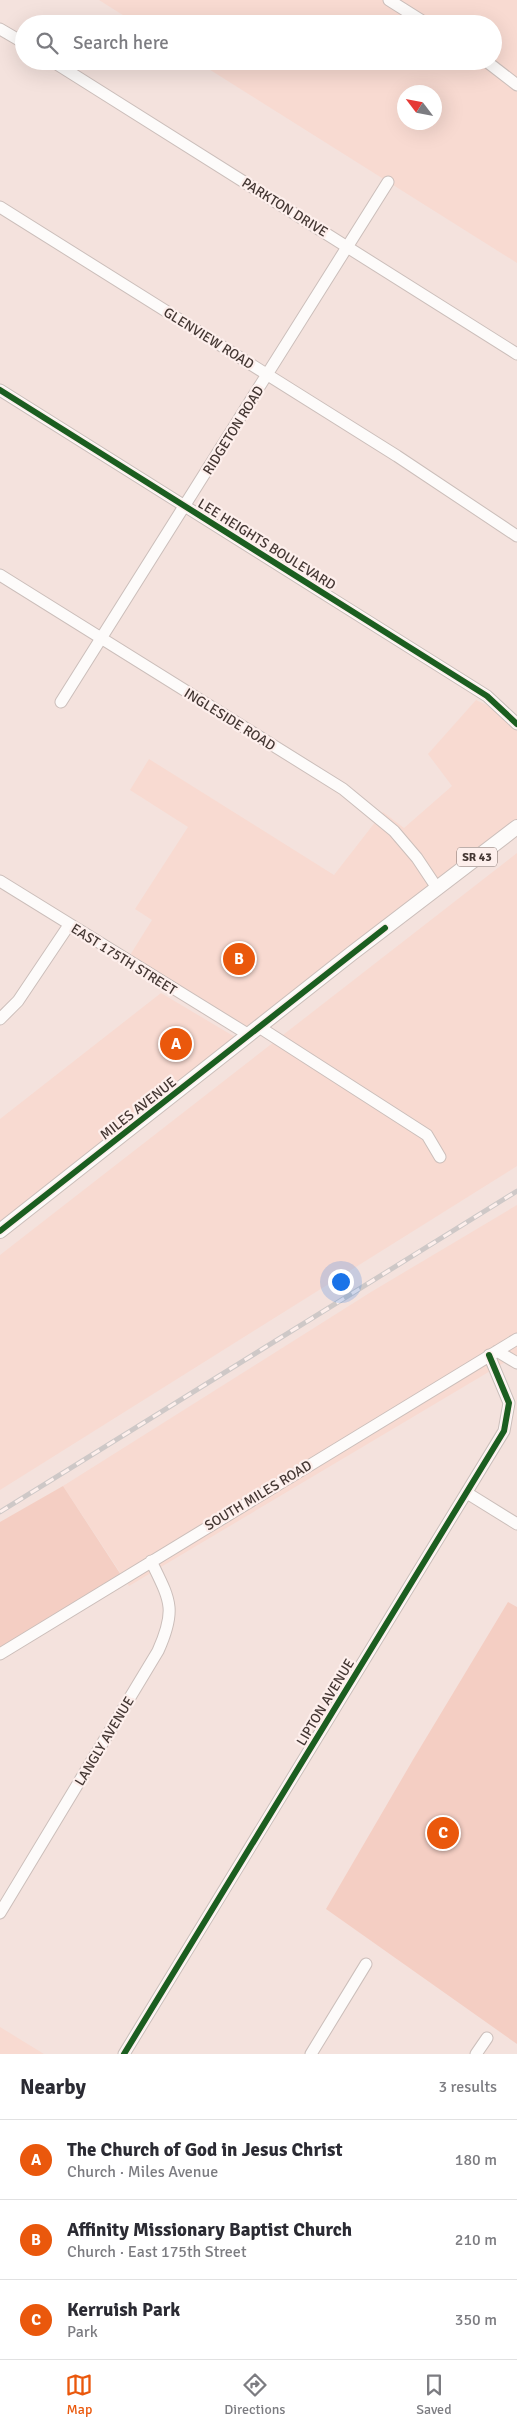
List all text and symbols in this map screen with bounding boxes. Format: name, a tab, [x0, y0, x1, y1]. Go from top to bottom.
search box	[15, 15, 502, 70]
icon: search	[33, 29, 61, 57]
text: Search here	[73, 31, 169, 55]
north arrow	[397, 85, 442, 130]
street label: PARKTON DRIVE	[239, 174, 331, 241]
street label: GLENVIEW ROAD	[160, 304, 257, 373]
street label: RIDGETON ROAD	[199, 383, 268, 478]
street label: LEE HEIGHTS BOULEVARD	[195, 495, 339, 594]
street label: INGLESIDE ROAD	[181, 685, 279, 754]
road number: SR 43	[457, 848, 497, 866]
street label: EAST 175TH STREET	[68, 920, 180, 999]
pin: B	[223, 940, 255, 978]
pin: A	[160, 1025, 192, 1063]
street label: MILES AVENUE	[97, 1073, 180, 1143]
your location	[328, 1269, 354, 1295]
street label: SOUTH MILES ROAD	[202, 1457, 315, 1534]
street label: LIPTON AVENUE	[293, 1656, 358, 1749]
street label: LANGLY AVENUE	[71, 1694, 138, 1789]
pin: C	[427, 1814, 459, 1852]
text: Nearby	[20, 2074, 86, 2100]
text: 3 results	[438, 2077, 497, 2097]
text: The Church of God in Jesus Christ	[67, 2138, 343, 2162]
text: A	[31, 2150, 41, 2170]
text: 180 m	[455, 2150, 497, 2170]
text: Church · Miles Avenue	[67, 2162, 218, 2182]
text: Affinity Missionary Baptist Church	[67, 2218, 352, 2242]
text: B	[31, 2230, 41, 2250]
text: 210 m	[455, 2230, 497, 2250]
text: Church · East 175th Street	[67, 2242, 246, 2262]
text: Kerruish Park	[67, 2298, 180, 2322]
text: C	[31, 2310, 41, 2330]
text: 350 m	[455, 2310, 497, 2330]
text: Park	[67, 2322, 98, 2342]
tab: Map	[65, 2371, 93, 2418]
tab: Directions	[224, 2371, 285, 2418]
tab: Saved	[416, 2371, 452, 2418]

